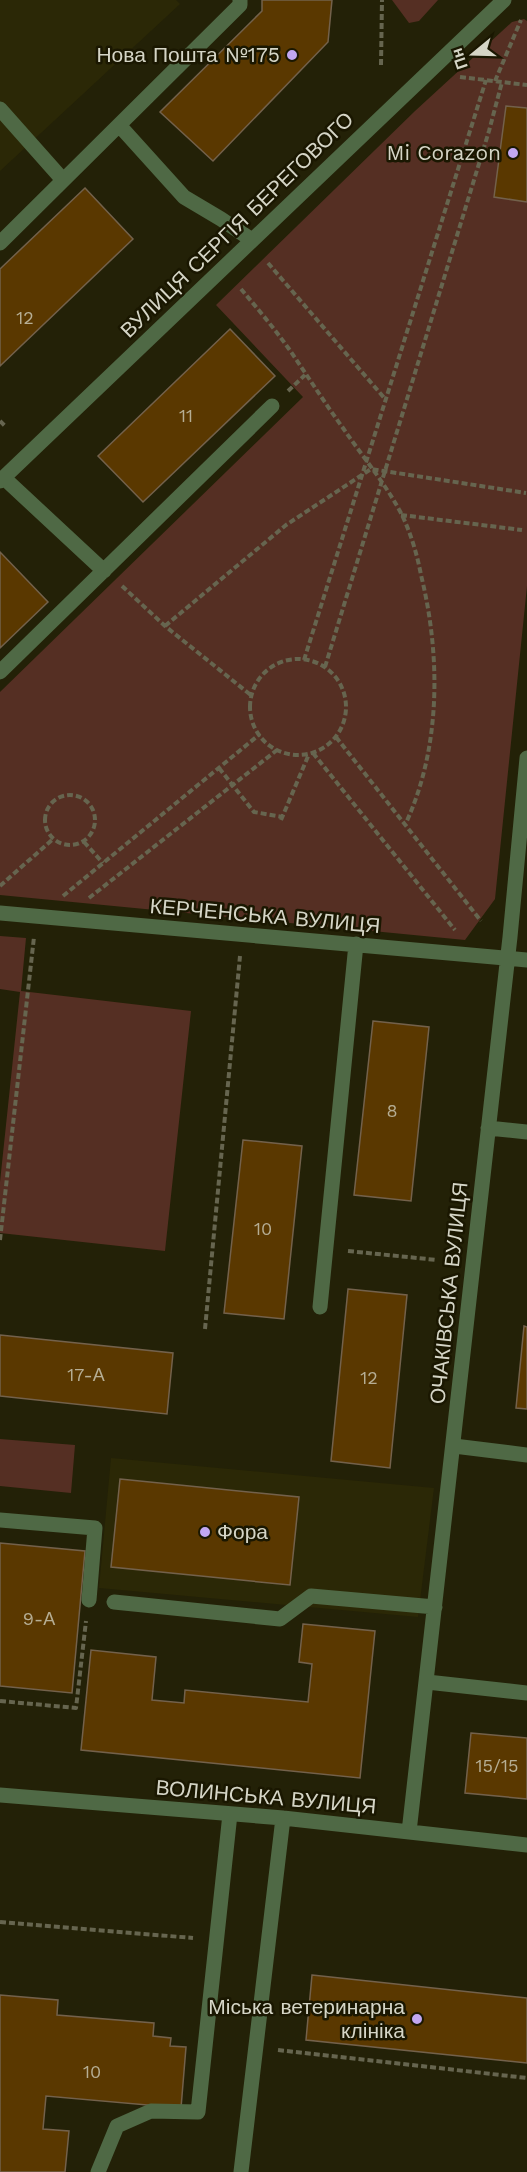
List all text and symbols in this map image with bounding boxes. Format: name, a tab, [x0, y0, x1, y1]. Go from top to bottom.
north arrow	[443, 24, 503, 84]
place label: Нова Пошта №175	[96, 42, 280, 67]
text: Пн	[447, 46, 472, 72]
marker: Нова Пошта №175	[285, 48, 299, 62]
street label: ВУЛИЦЯ СЕРГІЯ БЕРЕГОВОГО	[115, 107, 358, 343]
place label: Mi Corazon	[387, 140, 501, 165]
marker: Mi Corazon	[506, 146, 520, 160]
house number: 12	[16, 307, 34, 328]
house number: 11	[179, 405, 193, 426]
street label: КЕРЧЕНСЬКА ВУЛИЦЯ	[149, 893, 381, 938]
house number: 8	[386, 1100, 398, 1121]
street label: ОЧАКІВСЬКА ВУЛИЦЯ	[424, 1181, 473, 1405]
house number: 10	[254, 1218, 272, 1239]
house number: 17-А	[67, 1364, 105, 1385]
house number: 12	[360, 1367, 378, 1388]
place label: Фора	[217, 1519, 268, 1544]
marker: Фора	[198, 1525, 212, 1539]
house number: 9-А	[23, 1608, 55, 1629]
house number: 15/15	[476, 1755, 518, 1776]
street label: ВОЛИНСЬКА ВУЛИЦЯ	[155, 1774, 377, 1819]
place label: Міська ветеринарна клініка	[208, 1994, 405, 2043]
marker: Міська ветеринарна клініка	[410, 2012, 424, 2026]
house number: 10	[83, 2061, 101, 2082]

